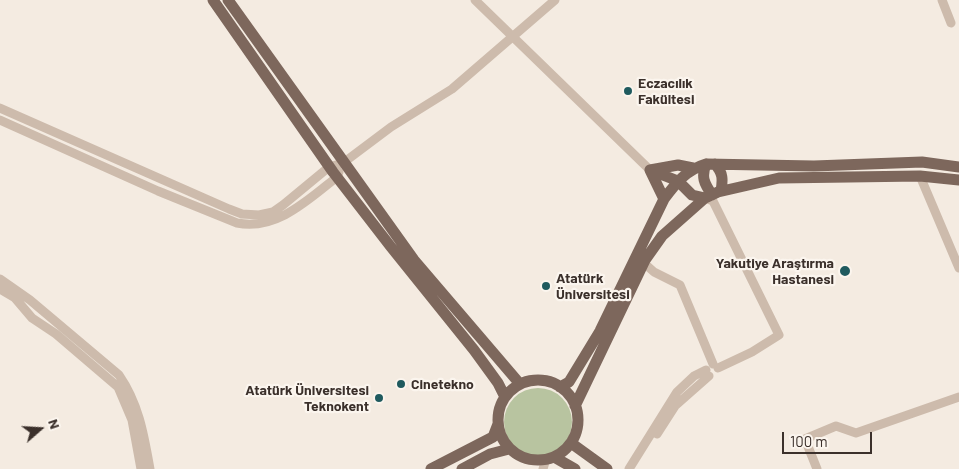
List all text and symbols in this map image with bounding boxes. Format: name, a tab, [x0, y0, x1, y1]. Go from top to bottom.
place label: Eczacılık Fakültesi	[638, 75, 694, 108]
marker: Eczacılık Fakültesi	[622, 85, 634, 97]
place label: Yakutiye Araştırma Hastanesi	[716, 255, 834, 288]
marker: Yakutiye Araştırma Hastanesi	[838, 264, 852, 278]
place label: Atatürk Üniversitesi	[556, 270, 630, 302]
marker: Atatürk Üniversitesi	[540, 280, 552, 292]
place label: Cinetekno	[411, 376, 474, 392]
marker: Cinetekno	[395, 378, 407, 390]
place label: Atatürk Üniversitesi Teknokent	[245, 382, 369, 414]
marker: Atatürk Üniversitesi Teknokent	[373, 392, 385, 404]
north arrow	[15, 404, 65, 454]
text: N	[45, 417, 64, 431]
scale bar	[784, 422, 874, 454]
text: 100 m	[790, 432, 828, 450]

